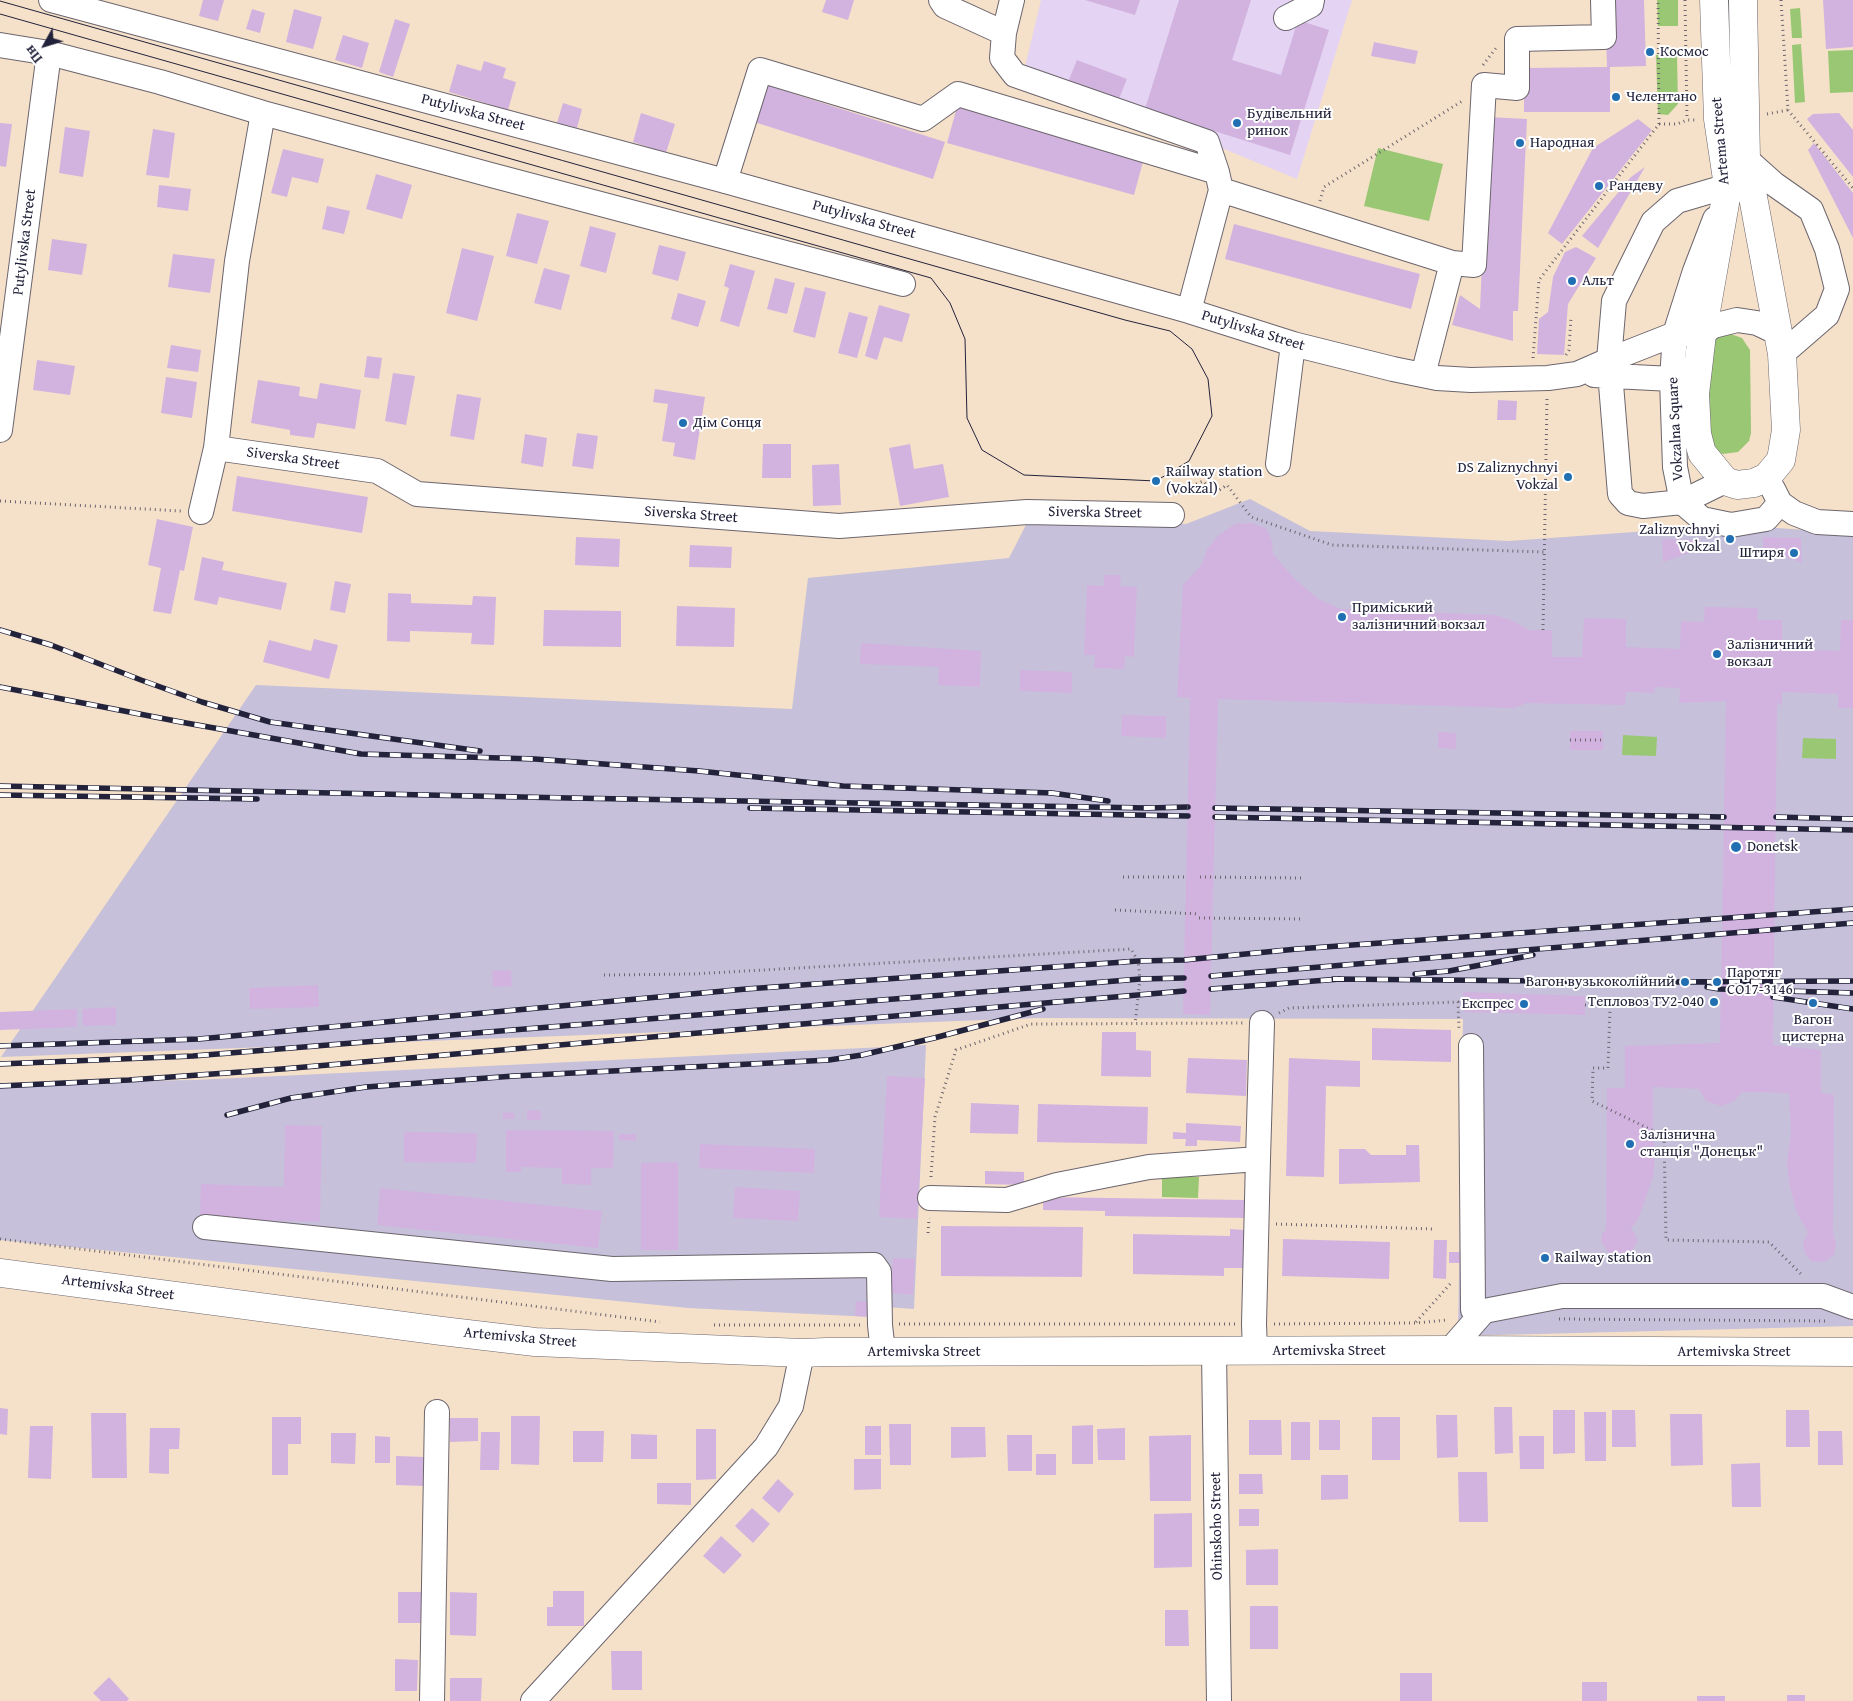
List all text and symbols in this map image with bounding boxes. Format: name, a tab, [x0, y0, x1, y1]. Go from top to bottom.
north arrow	[20, 20, 70, 70]
text: Пн	[20, 41, 47, 68]
place label: Космос	[1660, 43, 1709, 61]
marker: Космос	[1644, 46, 1656, 58]
place label: Челентано	[1626, 88, 1697, 106]
street label: Putylivska Street	[419, 90, 527, 136]
marker: Челентано	[1610, 91, 1622, 103]
street label: Artema Street	[1708, 96, 1734, 186]
place label: Будівельний ринок	[1247, 105, 1332, 140]
marker: Будівельний ринок	[1231, 117, 1243, 129]
place label: Народная	[1530, 134, 1594, 152]
marker: Народная	[1514, 137, 1526, 149]
place label: Рандеву	[1609, 177, 1663, 195]
marker: Рандеву	[1593, 180, 1605, 192]
street label: Putylivska Street	[10, 188, 40, 296]
street label: Putylivska Street	[810, 197, 918, 243]
place label: Альт	[1582, 272, 1614, 290]
marker: Альт	[1566, 275, 1578, 287]
street label: Putylivska Street	[1199, 307, 1307, 355]
street label: Vokzalna Square	[1664, 376, 1688, 482]
place label: Дім Сонця	[693, 414, 761, 432]
marker: Дім Сонця	[677, 417, 689, 429]
street label: Siverska Street	[245, 444, 341, 474]
place label: DS Zaliznychnyi Vokzal	[1457, 459, 1558, 494]
place label: Railway station (Vokzal)	[1166, 463, 1262, 498]
marker: DS Zaliznychnyi Vokzal	[1562, 471, 1574, 483]
marker: Railway station (Vokzal)	[1150, 475, 1162, 487]
street label: Siverska Street	[644, 503, 738, 527]
street label: Siverska Street	[1048, 503, 1142, 523]
place label: Zaliznychnyi Vokzal	[1639, 521, 1720, 556]
marker: Zaliznychnyi Vokzal	[1724, 533, 1736, 545]
place label: Штиря	[1740, 544, 1784, 562]
marker: Штиря	[1788, 547, 1800, 559]
place label: Приміський залізничний вокзал	[1352, 599, 1485, 634]
marker: Приміський залізничний вокзал	[1336, 611, 1348, 623]
place label: Залізничний вокзал	[1727, 636, 1813, 671]
marker: Залізничний вокзал	[1711, 648, 1723, 660]
place label: Donetsk	[1747, 838, 1798, 856]
marker: Donetsk	[1729, 840, 1743, 854]
place label: Паротяг СО17-3146	[1727, 964, 1793, 999]
place label: Вагон вузькоколійний	[1526, 973, 1675, 991]
marker: Вагон вузькоколійний	[1679, 976, 1691, 988]
marker: Паротяг СО17-3146	[1711, 976, 1723, 988]
place label: Тепловоз ТУ2-040	[1588, 993, 1704, 1011]
place label: Експрес	[1462, 995, 1514, 1013]
marker: Тепловоз ТУ2-040	[1708, 996, 1720, 1008]
marker: Вагон цистерна	[1807, 997, 1819, 1009]
marker: Експрес	[1518, 998, 1530, 1010]
place label: Вагон цистерна	[1782, 1011, 1844, 1046]
place label: Залізнична станція "Донецьк"	[1640, 1126, 1763, 1161]
marker: Залізнична станція "Донецьк"	[1624, 1138, 1636, 1150]
place label: Railway station	[1555, 1249, 1651, 1267]
marker: Railway station	[1539, 1252, 1551, 1264]
street label: Artemivska Street	[61, 1271, 175, 1305]
street label: Artemivska Street	[463, 1324, 577, 1352]
street label: Artemivska Street	[1272, 1342, 1386, 1360]
street label: Artemivska Street	[867, 1343, 981, 1361]
street label: Artemivska Street	[1677, 1343, 1791, 1361]
street label: Ohinskoho Street	[1207, 1472, 1227, 1580]

